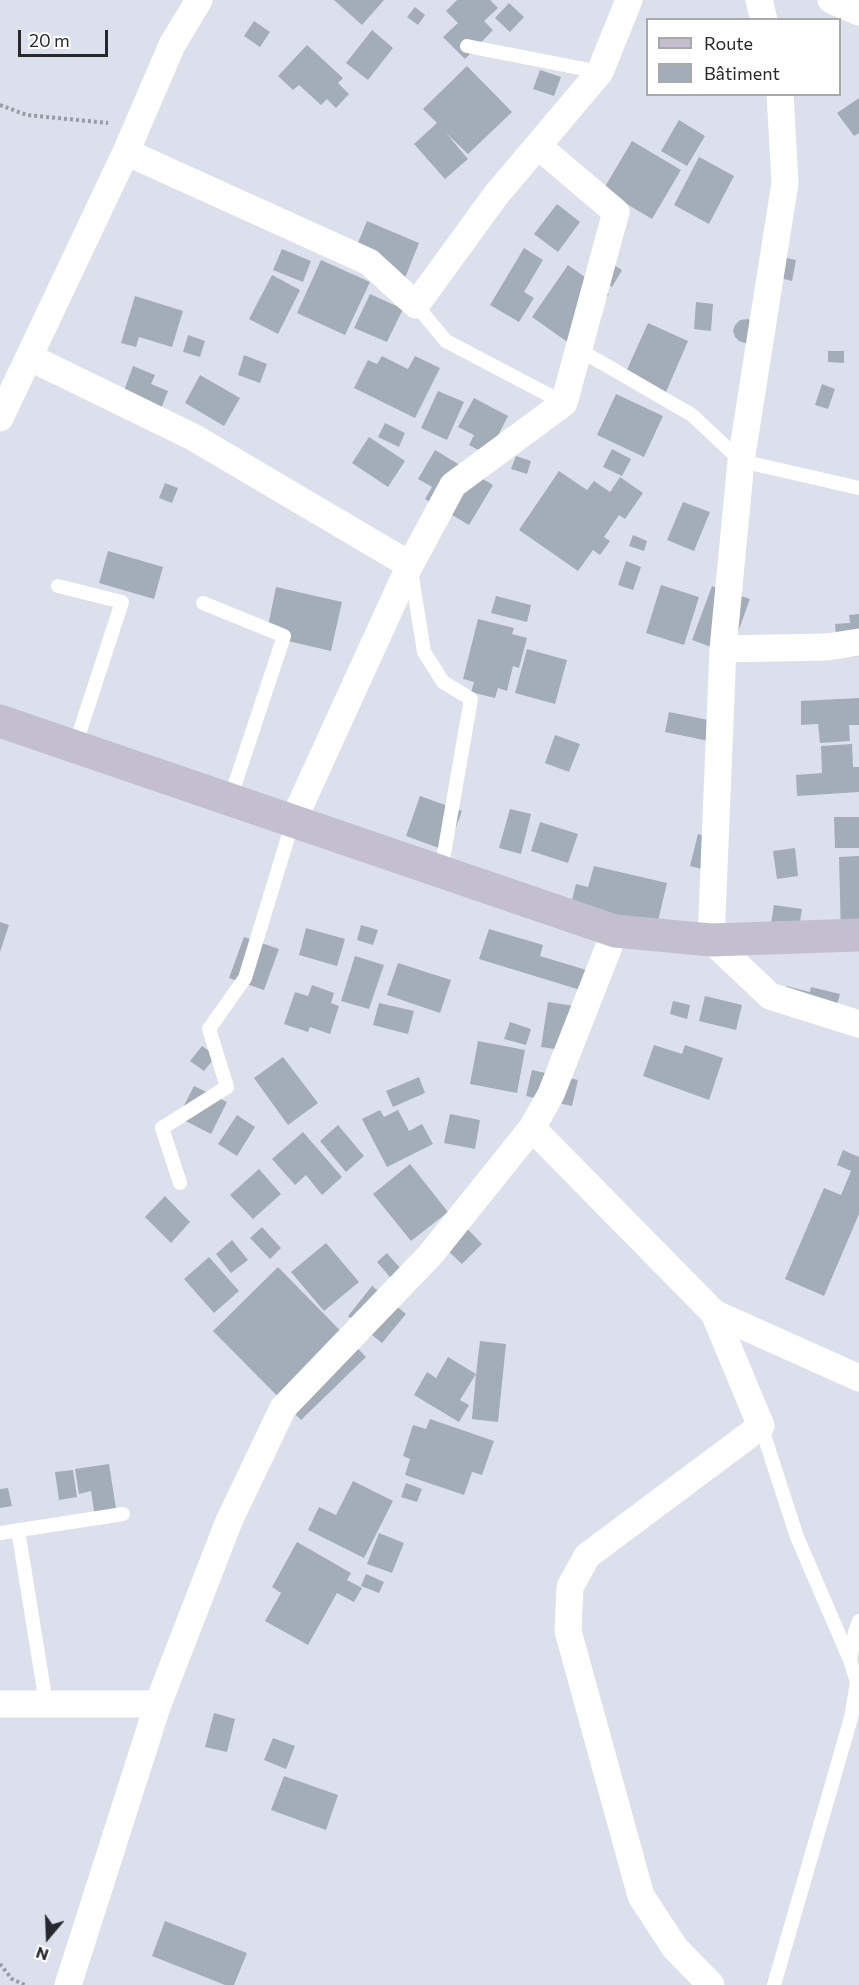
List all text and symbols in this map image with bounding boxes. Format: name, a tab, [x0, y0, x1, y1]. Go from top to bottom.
scale bar	[21, 18, 111, 56]
legend	[646, 18, 841, 96]
text: 20 m	[29, 29, 70, 51]
text: Route	[704, 32, 753, 54]
text: Bâtiment	[704, 62, 780, 84]
north arrow	[18, 1907, 78, 1967]
text: N	[33, 1944, 51, 1965]

